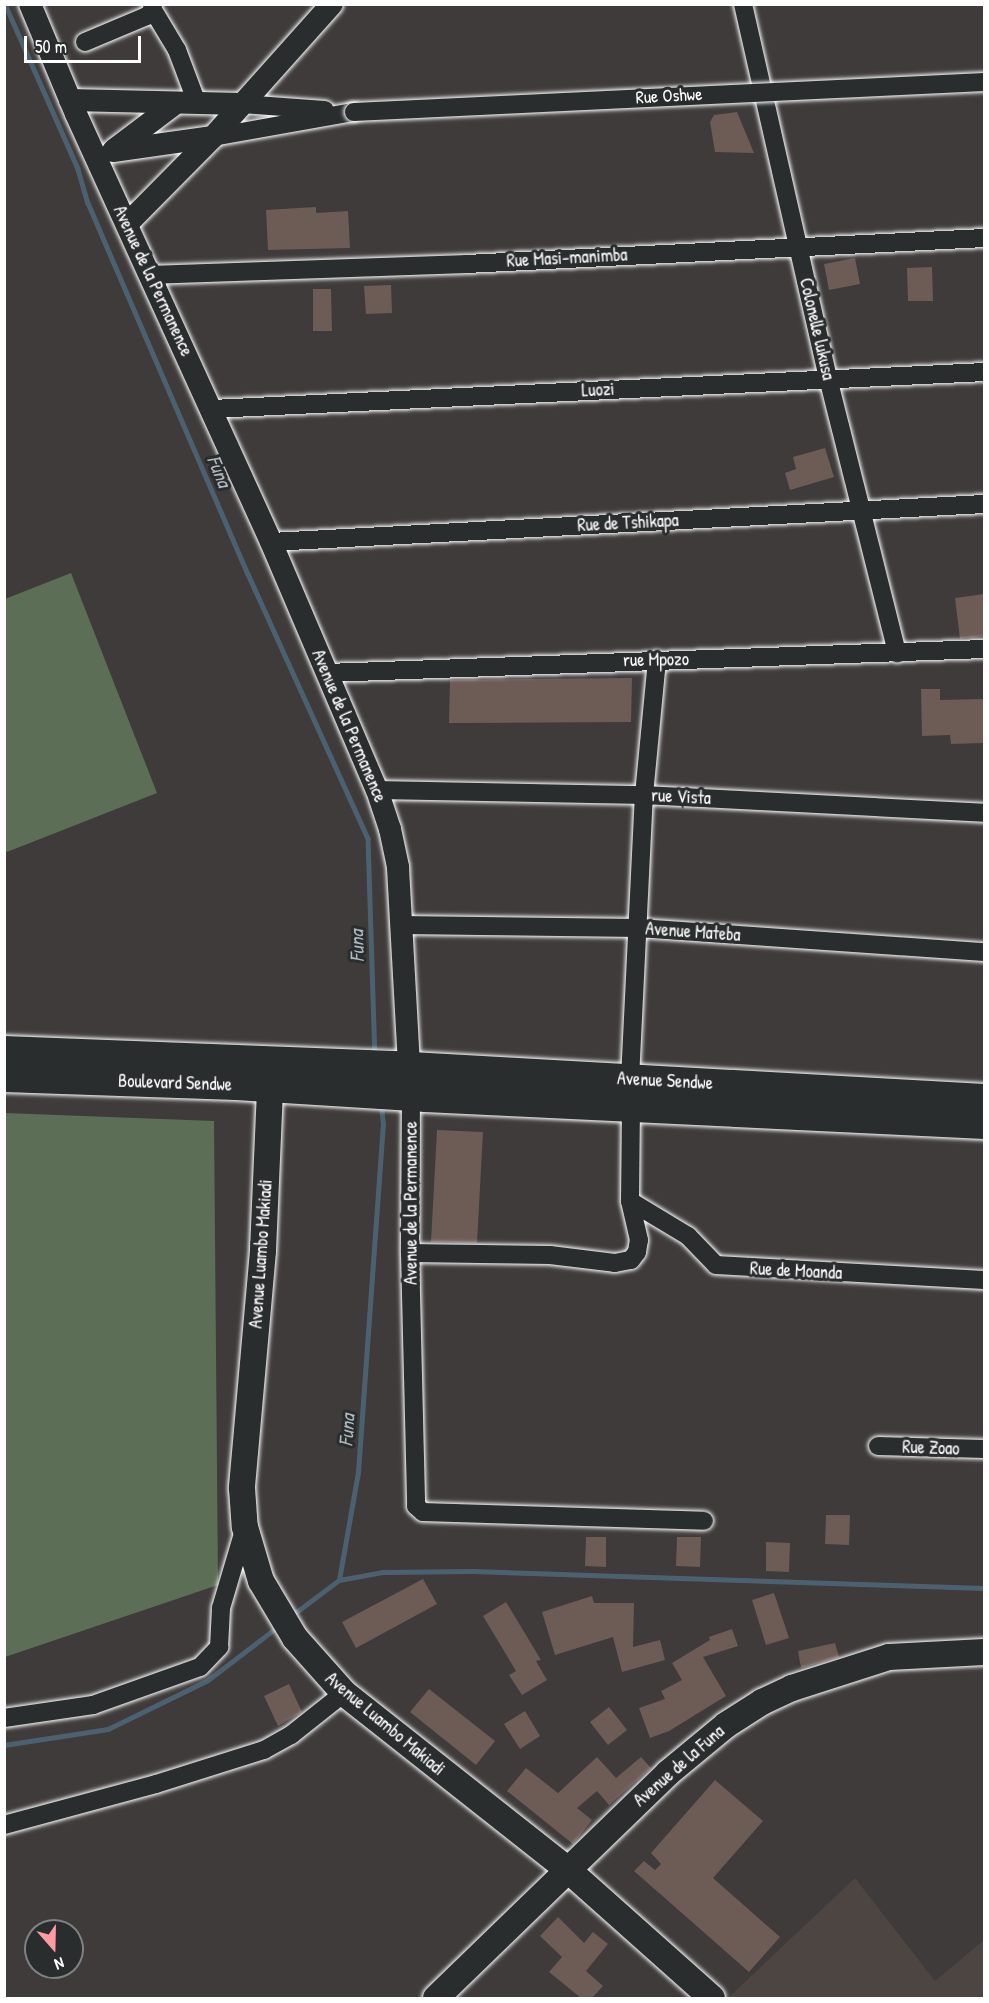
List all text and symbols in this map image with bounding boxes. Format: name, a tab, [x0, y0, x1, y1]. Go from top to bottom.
scale bar	[27, 24, 144, 62]
text: 50 m	[35, 34, 67, 59]
street label: Rue Oshwe	[635, 83, 703, 109]
street label: Avenue de la Permanence	[109, 202, 197, 360]
street label: Rue Masi-manimba	[506, 244, 628, 272]
street label: Colonelle lukusa	[795, 276, 839, 382]
street label: Luozi	[581, 378, 615, 402]
water label: Funa	[203, 451, 237, 491]
street label: Rue de Tshikapa	[577, 510, 679, 536]
street label: Avenue de la Permanence	[307, 646, 391, 806]
street label: rue Mpozo	[623, 649, 689, 671]
street label: rue Vista	[651, 785, 711, 809]
street label: Avenue Mateba	[645, 918, 741, 946]
water label: Funa	[344, 930, 368, 962]
street label: Avenue Sendwe	[617, 1068, 713, 1094]
street label: Boulevard Sendwe	[118, 1070, 232, 1096]
street label: Avenue de la Permanence	[400, 1121, 422, 1285]
street label: Avenue Luambo Makiadi	[245, 1179, 277, 1329]
street label: Rue de Moanda	[749, 1258, 843, 1284]
water label: Funa	[333, 1413, 359, 1447]
street label: Rue Zoao	[902, 1436, 960, 1460]
street label: Avenue Luambo Makiadi	[321, 1668, 449, 1780]
street label: Avenue de la Funa	[629, 1721, 729, 1811]
north arrow	[24, 1919, 84, 1979]
text: N	[52, 1952, 67, 1976]

